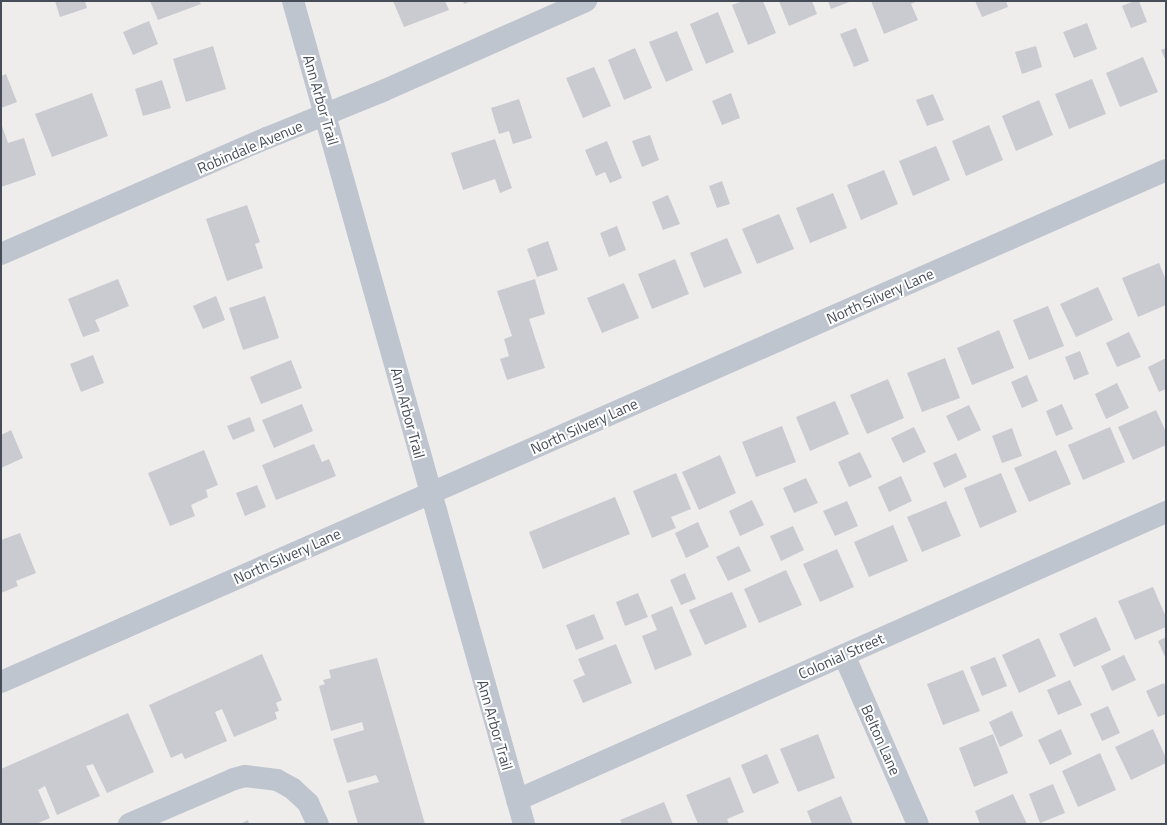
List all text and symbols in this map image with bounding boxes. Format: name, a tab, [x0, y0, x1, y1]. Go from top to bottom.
street label: Ann Arbor Trail	[300, 53, 342, 147]
street label: Robindale Avenue	[194, 117, 306, 177]
street label: North Silvery Lane	[824, 264, 936, 328]
street label: Ann Arbor Trail	[387, 366, 429, 460]
street label: North Silvery Lane	[528, 394, 640, 458]
street label: North Silvery Lane	[231, 524, 343, 588]
street label: Colonial Street	[795, 629, 887, 683]
street label: Ann Arbor Trail	[474, 678, 516, 772]
street label: Belton Lane	[857, 702, 905, 778]

